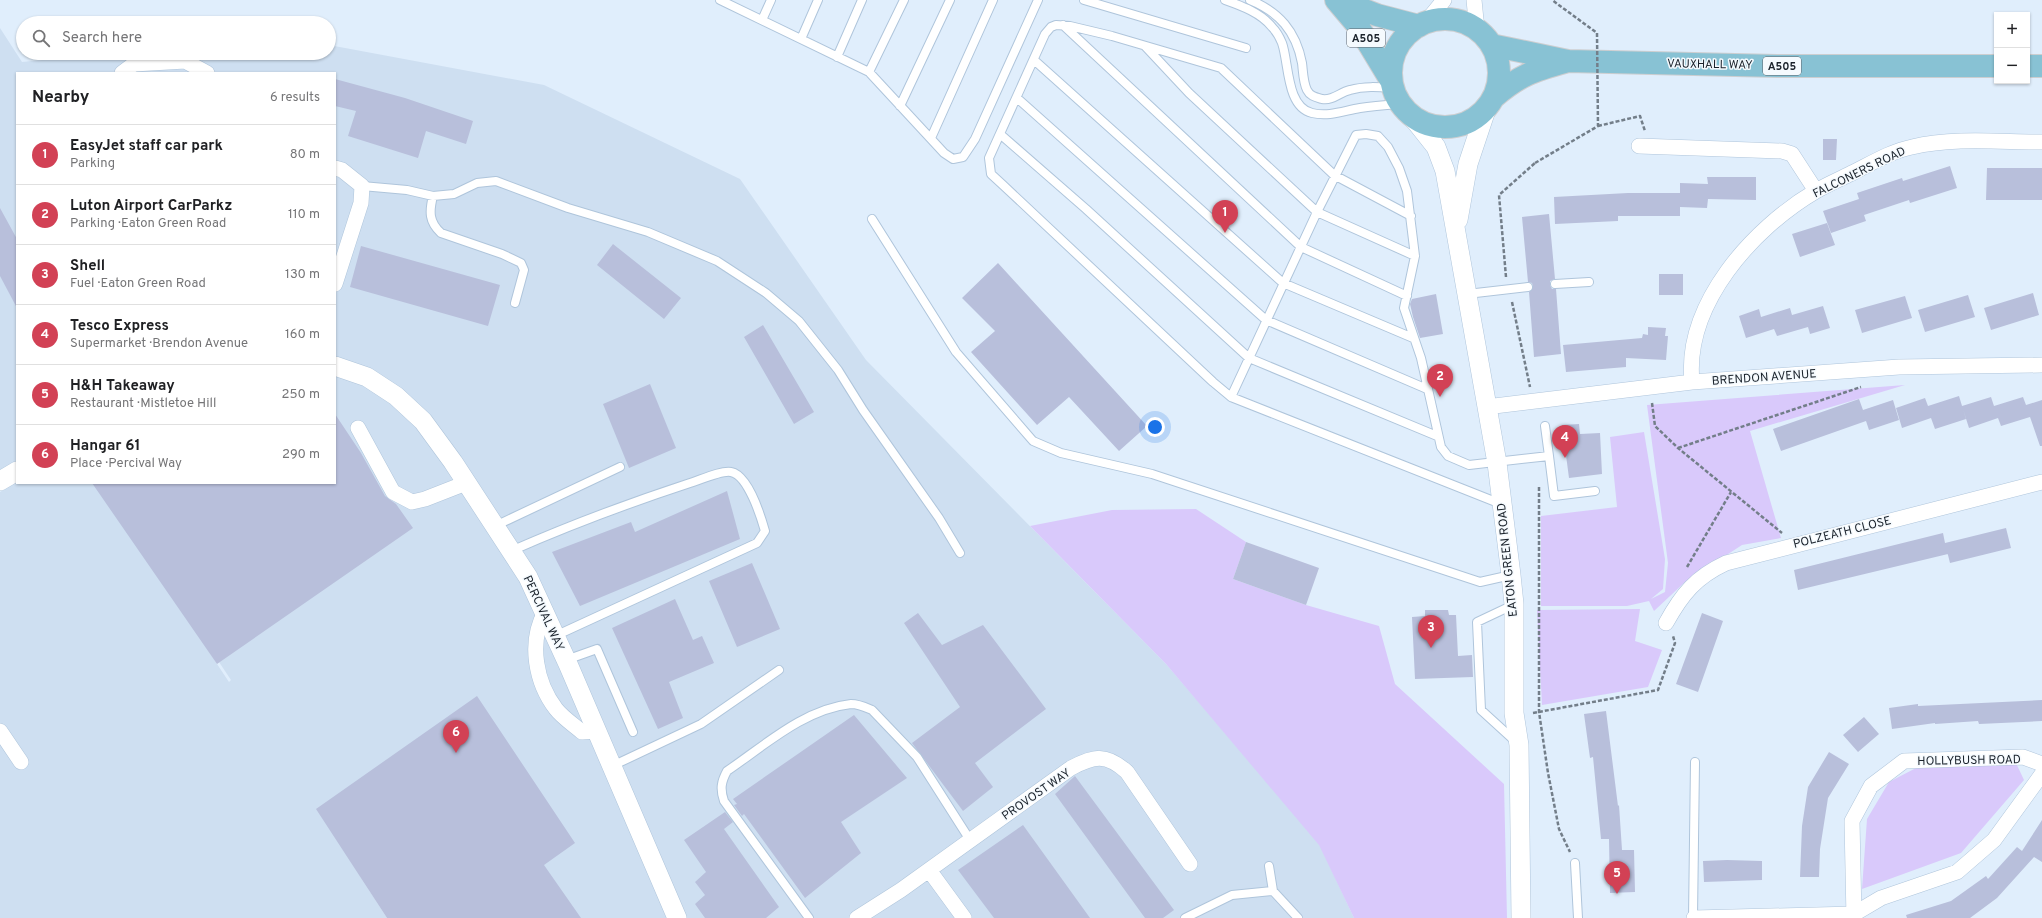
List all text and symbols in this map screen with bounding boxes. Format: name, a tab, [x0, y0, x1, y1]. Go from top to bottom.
map controls	[1994, 12, 2030, 84]
button: +	[1994, 12, 2030, 48]
search box	[16, 16, 336, 60]
icon: search	[30, 27, 52, 49]
text: Search here	[62, 29, 142, 48]
road number: A505	[1347, 29, 1385, 47]
button: −	[1994, 48, 2030, 84]
street label: VAUXHALL WAY	[1667, 56, 1753, 74]
road number: A505	[1763, 57, 1801, 75]
text: Nearby	[32, 87, 89, 109]
text: 6 results	[270, 90, 320, 106]
text: EasyJet staff car park	[70, 137, 223, 156]
street label: FALCONERS ROAD	[1810, 143, 1909, 202]
text: 1	[42, 147, 48, 163]
text: 80 m	[290, 147, 320, 163]
text: Parking	[70, 156, 115, 172]
text: Luton Airport CarParkz	[70, 197, 232, 216]
pin: 1	[1212, 200, 1238, 233]
text: 2	[41, 207, 49, 223]
text: 110 m	[288, 207, 320, 223]
text: Parking · Eaton Green Road	[70, 216, 226, 232]
text: Shell	[70, 257, 105, 276]
text: 3	[41, 267, 49, 283]
text: 130 m	[285, 267, 320, 283]
text: Fuel · Eaton Green Road	[70, 276, 206, 292]
text: Tesco Express	[70, 317, 169, 336]
text: 4	[41, 327, 49, 343]
text: 160 m	[285, 327, 320, 343]
text: Supermarket · Brendon Avenue	[70, 336, 248, 352]
pin: 2	[1427, 364, 1453, 397]
street label: BRENDON AVENUE	[1711, 366, 1817, 390]
text: H&H Takeaway	[70, 377, 175, 396]
text: 5	[41, 387, 49, 403]
text: 250 m	[282, 387, 320, 403]
text: Restaurant · Mistletoe Hill	[70, 396, 216, 412]
your location	[1145, 417, 1165, 437]
pin: 4	[1552, 425, 1578, 458]
text: Hangar 61	[70, 437, 141, 456]
text: 6	[41, 447, 49, 463]
text: 290 m	[282, 447, 320, 463]
text: Place · Percival Way	[70, 456, 182, 472]
street label: EATON GREEN ROAD	[1494, 502, 1522, 618]
street label: POLZEATH CLOSE	[1792, 513, 1893, 553]
street label: PERCIVAL WAY	[519, 573, 568, 654]
pin: 3	[1418, 615, 1444, 648]
pin: 6	[443, 720, 469, 753]
street label: HOLLYBUSH ROAD	[1917, 752, 2021, 770]
street label: PROVOST WAY	[999, 765, 1074, 824]
pin: 5	[1604, 861, 1630, 894]

